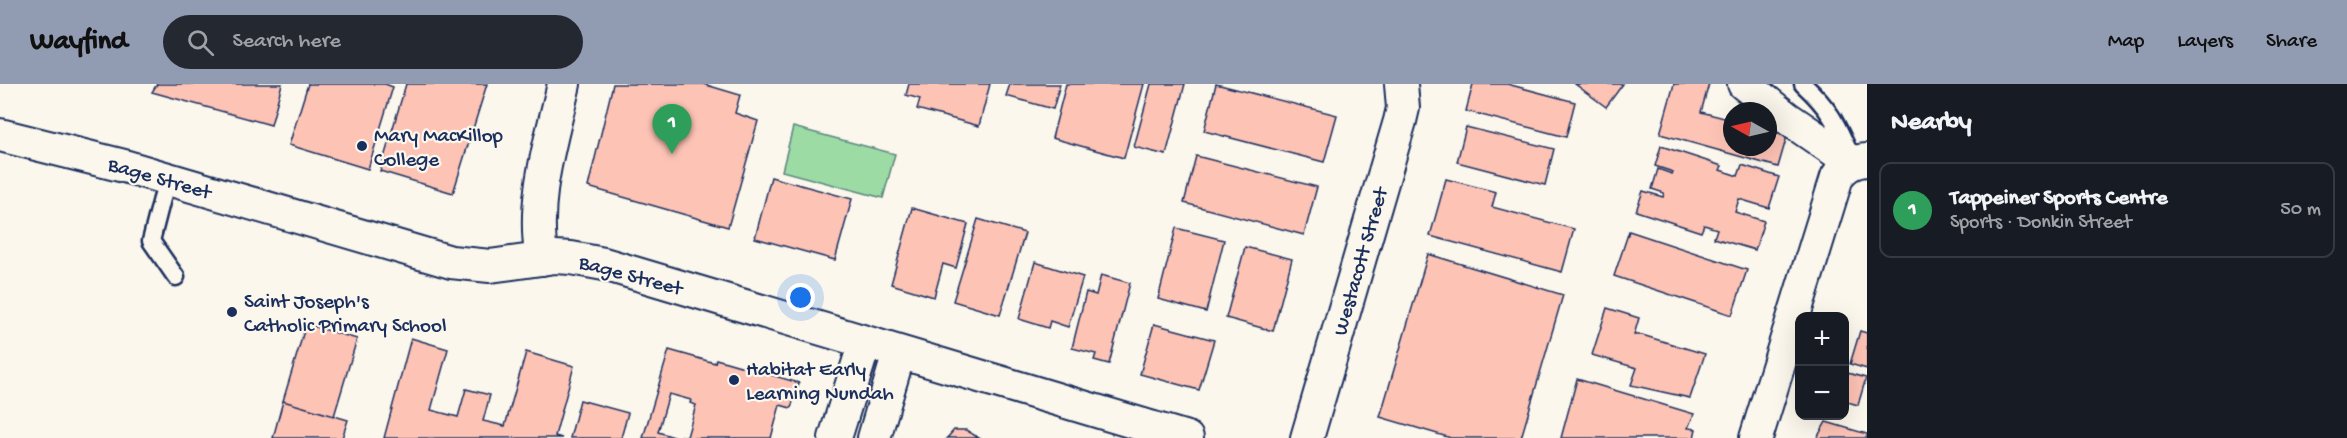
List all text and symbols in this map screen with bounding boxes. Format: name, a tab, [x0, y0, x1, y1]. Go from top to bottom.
search box	[163, 15, 583, 69]
text: Wayfind	[30, 26, 127, 59]
icon: search	[184, 26, 217, 59]
text: Search here	[232, 29, 341, 55]
text: Map	[2108, 30, 2144, 55]
text: Layers	[2177, 30, 2233, 55]
text: Share	[2266, 30, 2317, 55]
north arrow	[1723, 102, 1777, 156]
pin: 1	[652, 104, 692, 154]
text: Nearby	[1891, 108, 1972, 139]
place label: Mary MacKillop College	[374, 125, 504, 174]
marker: Mary MacKillop College	[355, 139, 369, 153]
street label: Bage Street	[104, 153, 216, 208]
street label: Westacott Street	[1329, 183, 1396, 339]
text: Tappeiner Sports Centre	[1950, 186, 2168, 212]
text: 1	[1908, 199, 1917, 222]
text: 50 m	[2280, 199, 2321, 222]
text: Sports · Donkin Street	[1950, 212, 2132, 235]
street label: Bage Street	[575, 251, 687, 304]
your location	[786, 283, 815, 312]
place label: Saint Joseph's Catholic Primary School	[244, 291, 447, 340]
marker: Saint Joseph's Catholic Primary School	[225, 305, 239, 319]
map controls	[1795, 312, 1849, 420]
button: +	[1795, 312, 1849, 366]
place label: Habitat Early Learning Nundah	[746, 359, 894, 408]
button: −	[1795, 366, 1849, 420]
marker: Habitat Early Learning Nundah	[727, 373, 741, 387]

